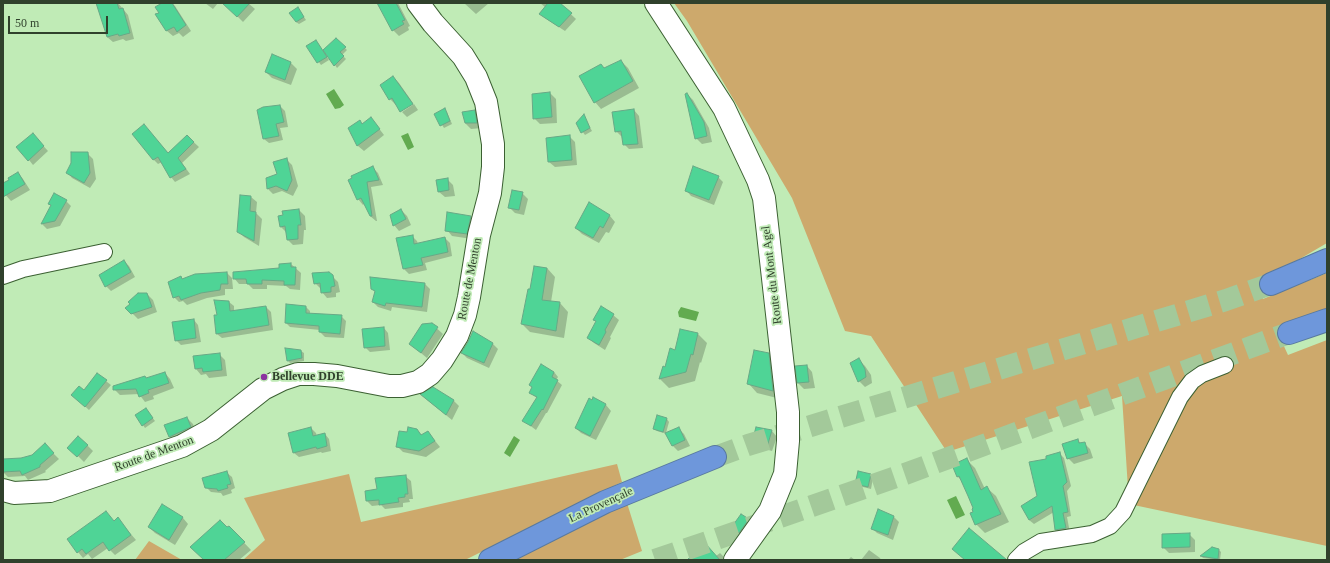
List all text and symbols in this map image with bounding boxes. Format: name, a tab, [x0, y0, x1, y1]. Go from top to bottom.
scale bar	[10, 8, 110, 34]
text: 50 m	[15, 16, 39, 30]
street label: Route du Mont Agel	[759, 225, 785, 325]
street label: Route de Menton	[455, 237, 485, 321]
place label: Bellevue DDE	[272, 370, 344, 384]
marker: Bellevue DDE	[259, 372, 269, 382]
street label: Route de Menton	[112, 433, 196, 475]
street label: La Provençale	[567, 484, 635, 526]

